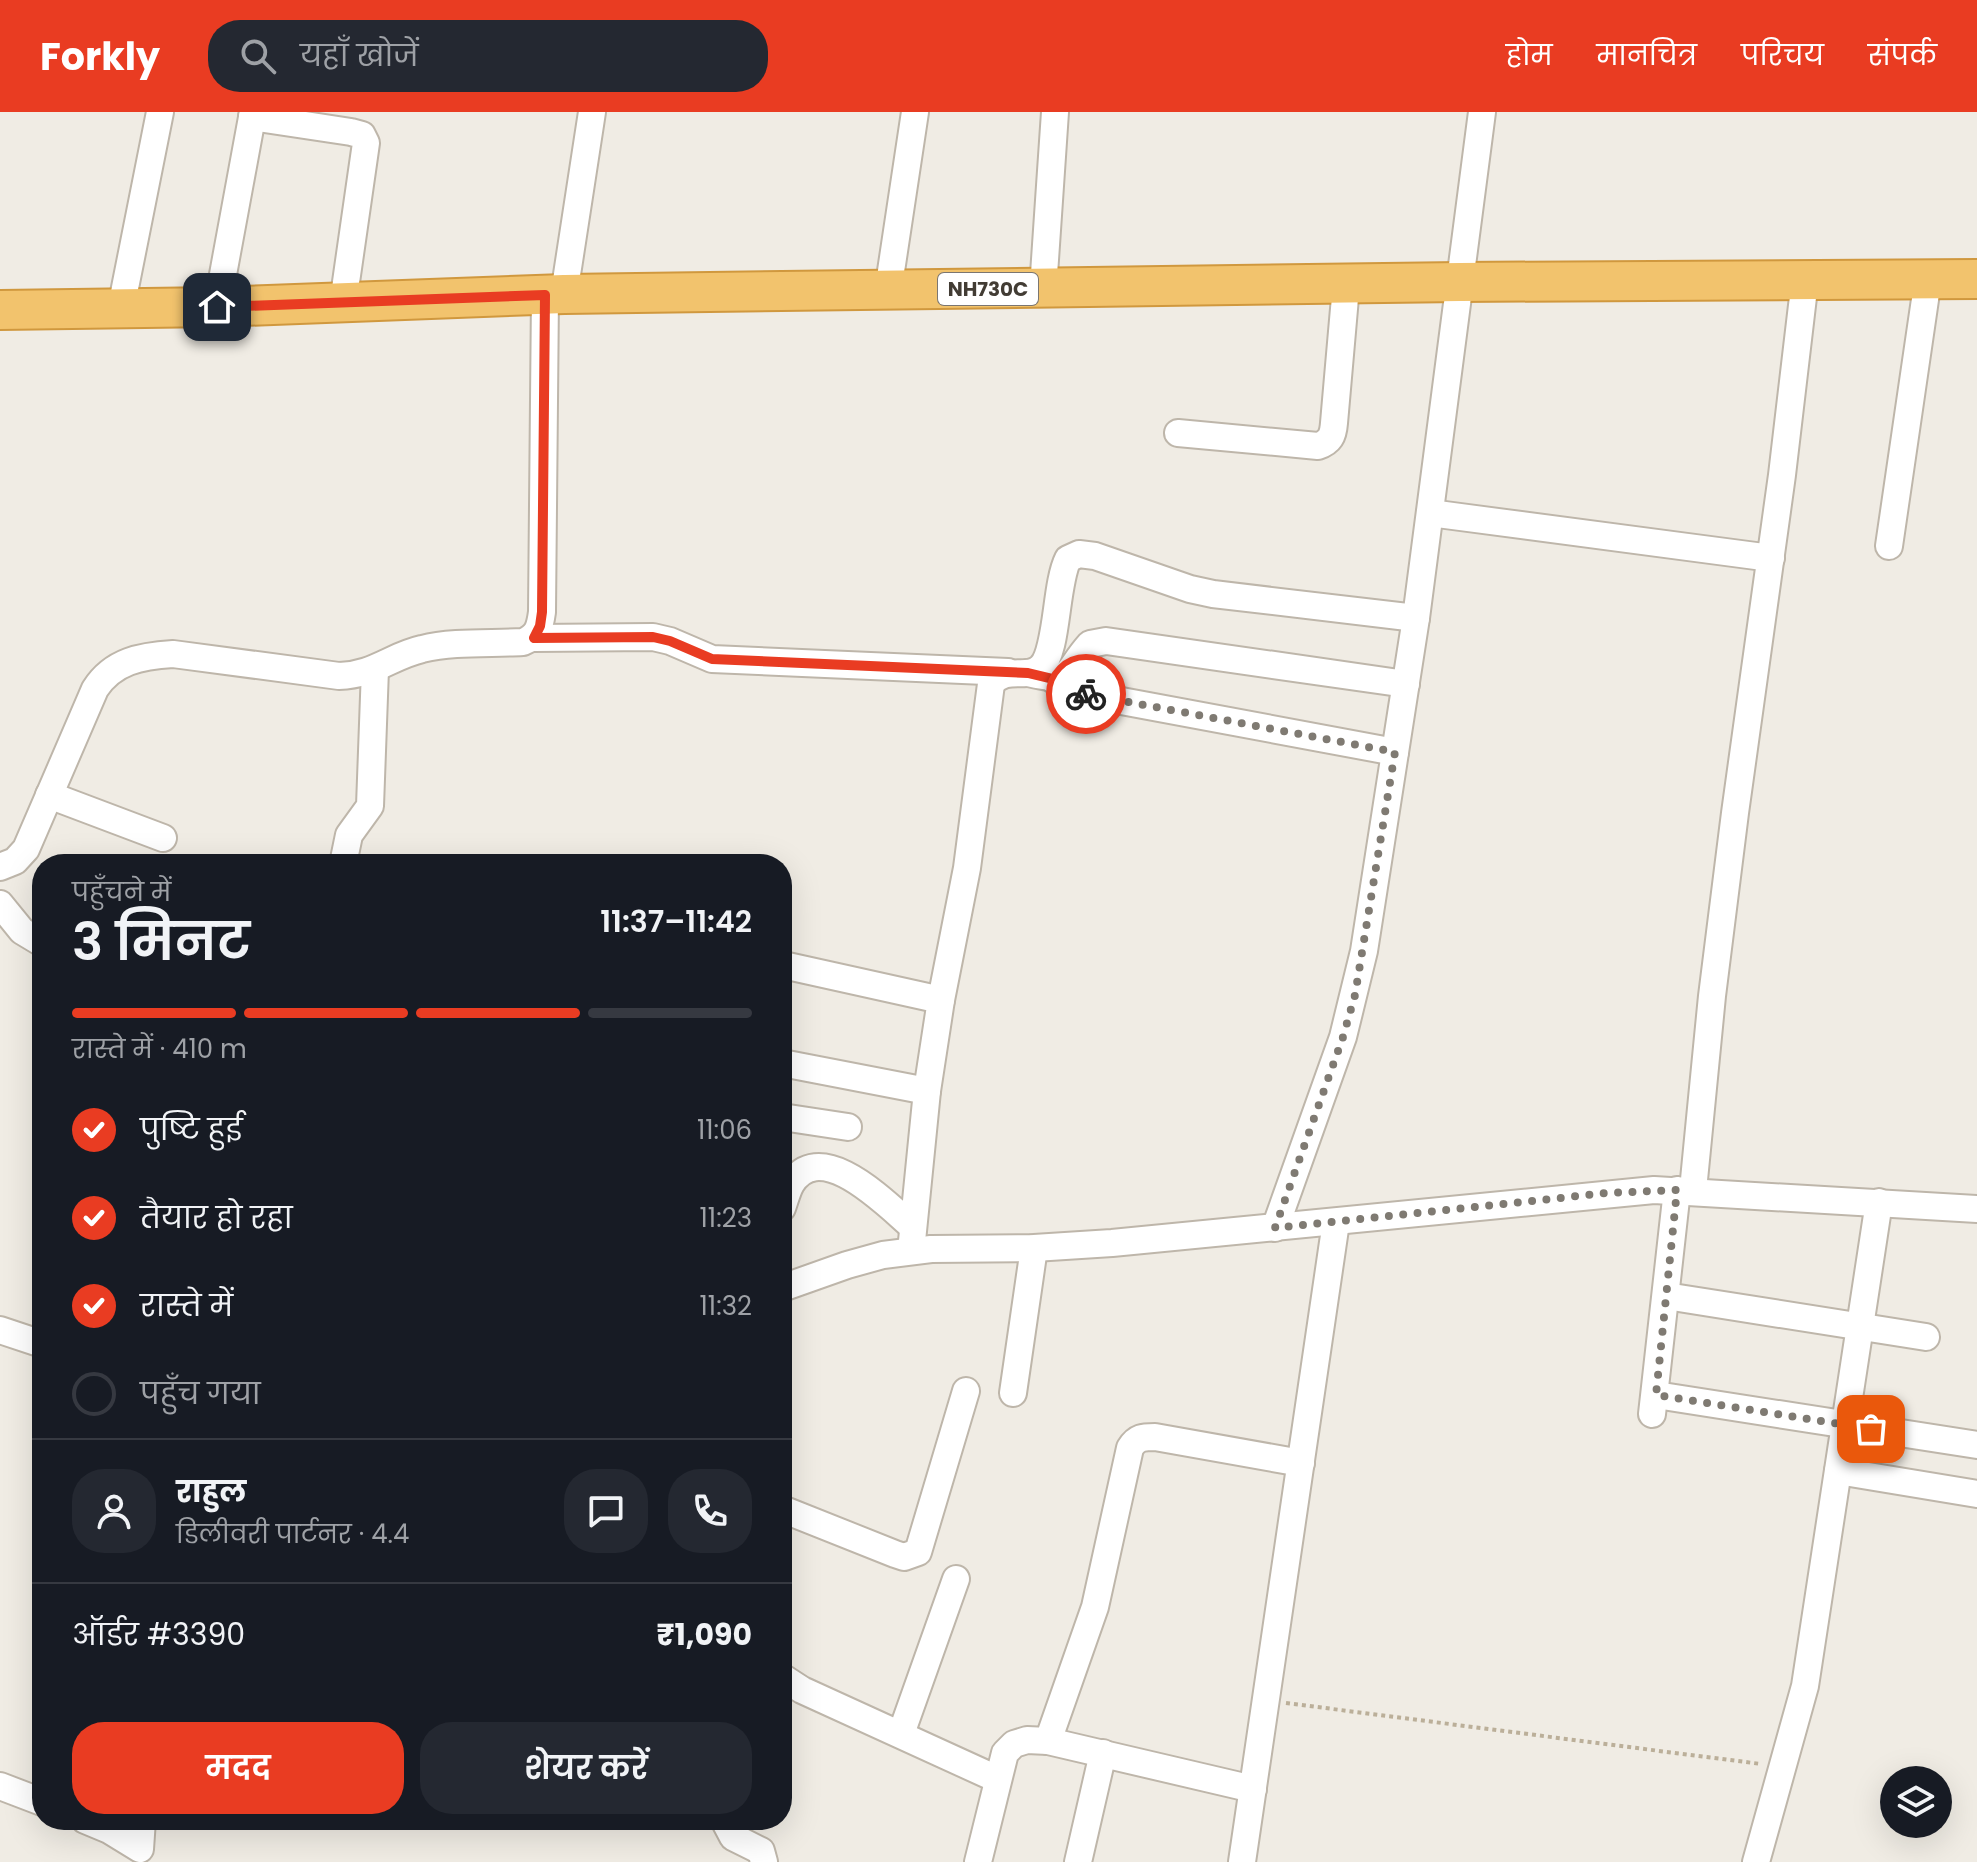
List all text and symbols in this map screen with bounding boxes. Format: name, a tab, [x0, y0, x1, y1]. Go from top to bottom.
search box	[208, 20, 768, 92]
text: Forkly	[40, 30, 160, 83]
icon: search	[236, 34, 280, 78]
text: यहाँ खोजें	[300, 34, 419, 77]
text: होम	[1506, 36, 1552, 75]
text: मानचित्र	[1596, 36, 1697, 75]
text: परिचय	[1741, 36, 1824, 75]
text: संपर्क	[1868, 36, 1937, 75]
pin	[183, 273, 251, 341]
road number: NH730C	[938, 273, 1038, 305]
icon: home	[195, 285, 239, 329]
courier	[1046, 654, 1126, 734]
icon: bike	[1064, 672, 1108, 716]
text: पहुँचने में	[72, 874, 171, 910]
text: 11:37–11:42	[600, 900, 752, 943]
text: 3 मिनट	[72, 905, 250, 978]
text: रास्ते में · 410 m	[72, 1031, 247, 1067]
icon: check	[72, 1108, 116, 1152]
text: पुष्टि हुई	[140, 1108, 243, 1151]
text: 11:06	[697, 1112, 752, 1148]
icon: check	[72, 1196, 116, 1240]
text: तैयार हो रहा	[140, 1196, 293, 1239]
text: 11:23	[700, 1200, 752, 1236]
icon: check	[72, 1284, 116, 1328]
text: रास्ते में	[140, 1284, 233, 1327]
text: 11:32	[700, 1288, 752, 1324]
text: पहुँच गया	[140, 1372, 261, 1415]
pin	[1837, 1395, 1905, 1463]
icon: bag	[1849, 1407, 1893, 1451]
button: person	[72, 1469, 156, 1553]
button: chat	[564, 1469, 648, 1553]
button: phone	[668, 1469, 752, 1553]
text: राहुल	[176, 1470, 246, 1513]
text: डिलीवरी पार्टनर · 4.4	[176, 1516, 409, 1552]
text: ऑर्डर #3390	[72, 1613, 245, 1656]
text: ₹1,090	[657, 1613, 752, 1656]
button: मदद	[72, 1722, 404, 1814]
button: शेयर करें	[420, 1722, 752, 1814]
map controls	[1880, 1766, 1952, 1838]
button: layers	[1880, 1766, 1952, 1838]

